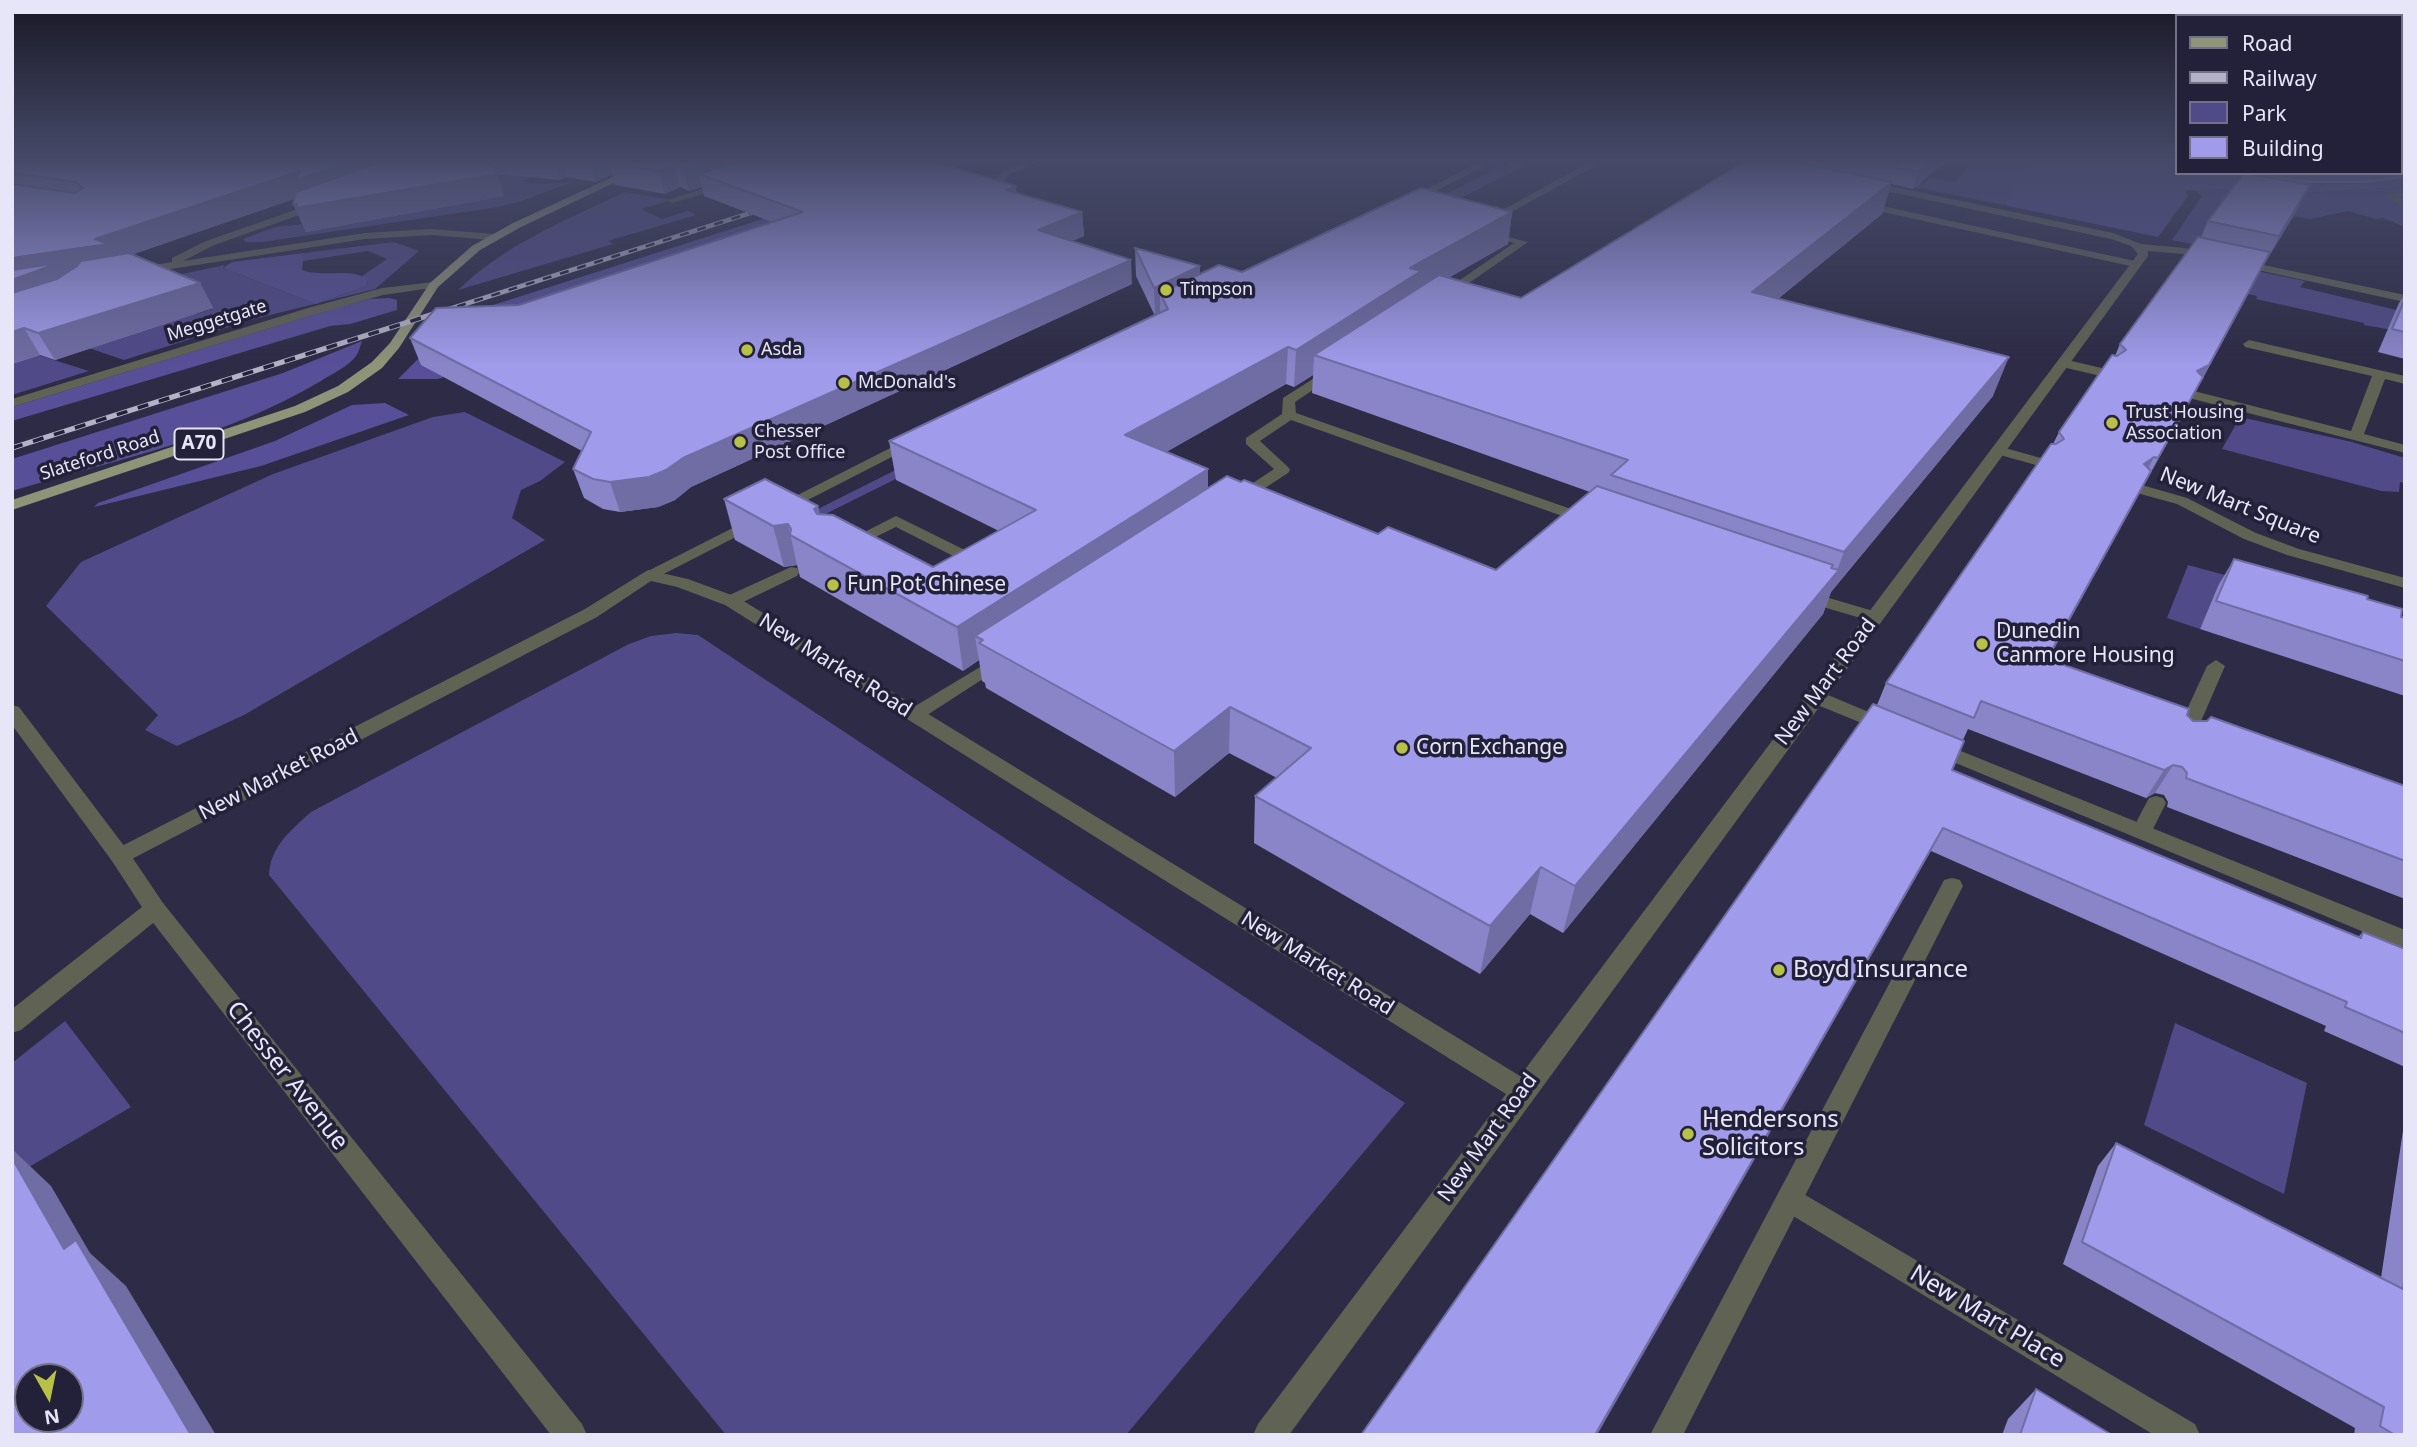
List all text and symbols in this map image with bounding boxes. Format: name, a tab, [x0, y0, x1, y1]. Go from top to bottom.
legend	[2176, 14, 2403, 175]
text: Road	[2242, 29, 2292, 57]
text: Railway	[2242, 64, 2317, 92]
text: Park	[2242, 99, 2286, 127]
text: Building	[2242, 134, 2324, 162]
place label: Timpson	[1180, 279, 1253, 301]
marker: Timpson	[1158, 282, 1174, 298]
street label: Meggetgate	[165, 296, 269, 346]
place label: Asda	[761, 339, 802, 361]
marker: Asda	[739, 342, 755, 358]
place label: McDonald's	[858, 372, 956, 394]
marker: McDonald's	[836, 375, 852, 391]
place label: Trust Housing Association	[2126, 402, 2244, 444]
marker: Trust Housing Association	[2104, 415, 2120, 431]
place label: Chesser Post Office	[754, 421, 845, 464]
street label: Slateford Road	[37, 427, 163, 485]
road number: A70	[174, 428, 224, 460]
marker: Chesser Post Office	[732, 434, 748, 450]
street label: New Mart Square	[2156, 462, 2324, 550]
place label: Fun Pot Chinese	[847, 572, 1006, 598]
marker: Fun Pot Chinese	[825, 577, 841, 593]
street label: New Market Road	[754, 609, 916, 723]
street label: New Mart Road	[1770, 614, 1882, 750]
place label: Dunedin Canmore Housing	[1996, 619, 2175, 669]
marker: Dunedin Canmore Housing	[1974, 636, 1990, 652]
street label: New Market Road	[195, 724, 363, 826]
place label: Corn Exchange	[1416, 735, 1564, 761]
marker: Corn Exchange	[1394, 740, 1410, 756]
street label: New Market Road	[1236, 907, 1398, 1021]
place label: Boyd Insurance	[1793, 956, 1968, 984]
marker: Boyd Insurance	[1771, 962, 1787, 978]
street label: Chesser Avenue	[220, 996, 354, 1156]
street label: New Mart Road	[1433, 1069, 1543, 1207]
place label: Hendersons Solicitors	[1702, 1106, 1839, 1162]
marker: Hendersons Solicitors	[1680, 1126, 1696, 1142]
street label: New Mart Place	[1904, 1259, 2070, 1375]
north arrow	[14, 1363, 84, 1433]
text: N	[42, 1403, 62, 1431]

